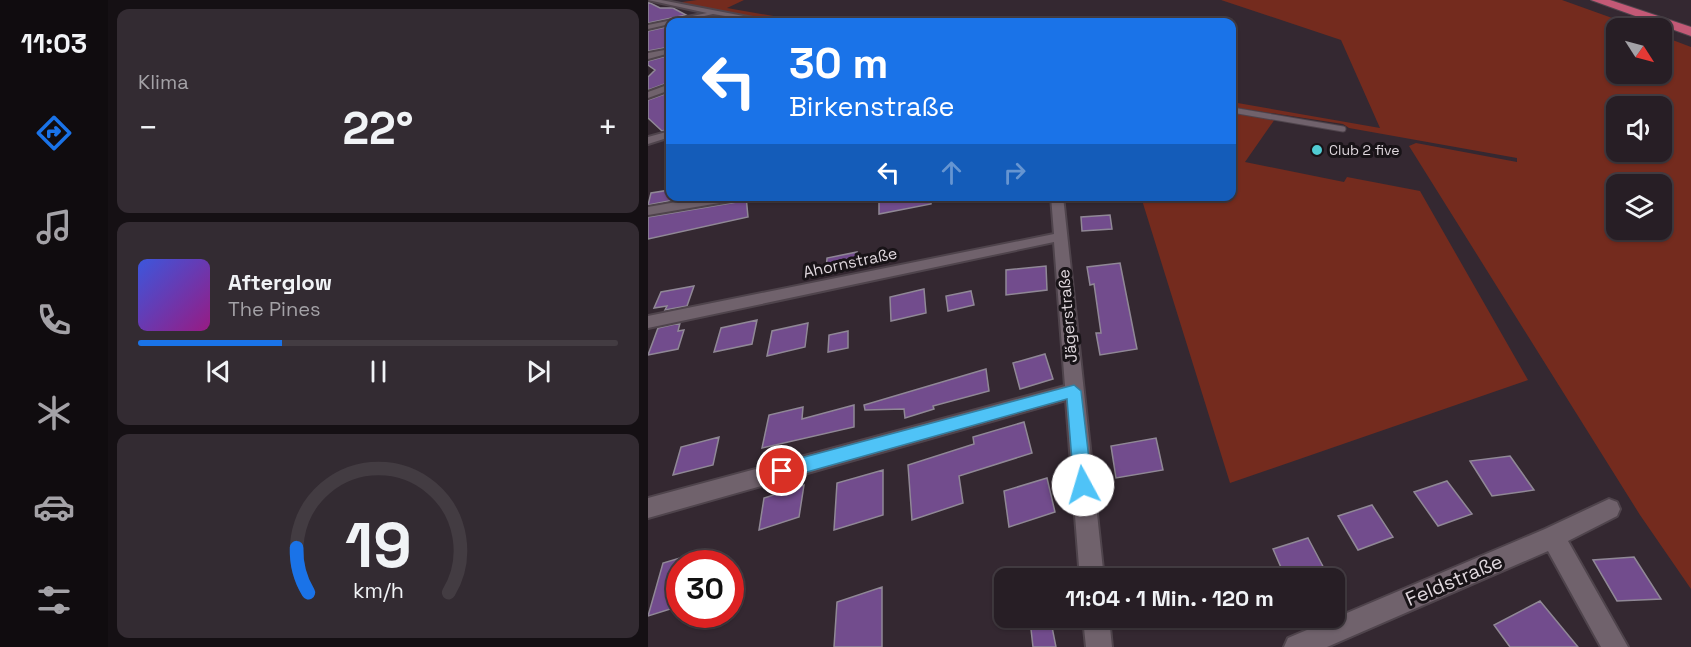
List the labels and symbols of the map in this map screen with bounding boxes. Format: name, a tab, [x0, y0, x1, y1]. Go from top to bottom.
north arrow	[1606, 18, 1672, 84]
place label: Club 2 five	[1329, 141, 1399, 159]
marker: Club 2 five	[1310, 143, 1324, 157]
street label: Ahornstraße	[801, 242, 899, 283]
street label: Jägerstraße	[1053, 268, 1082, 364]
pin	[756, 445, 807, 496]
position arrow	[1051, 453, 1115, 517]
street label: Feldstraße	[1402, 548, 1506, 612]
speed limit sign: 30	[666, 550, 744, 628]

